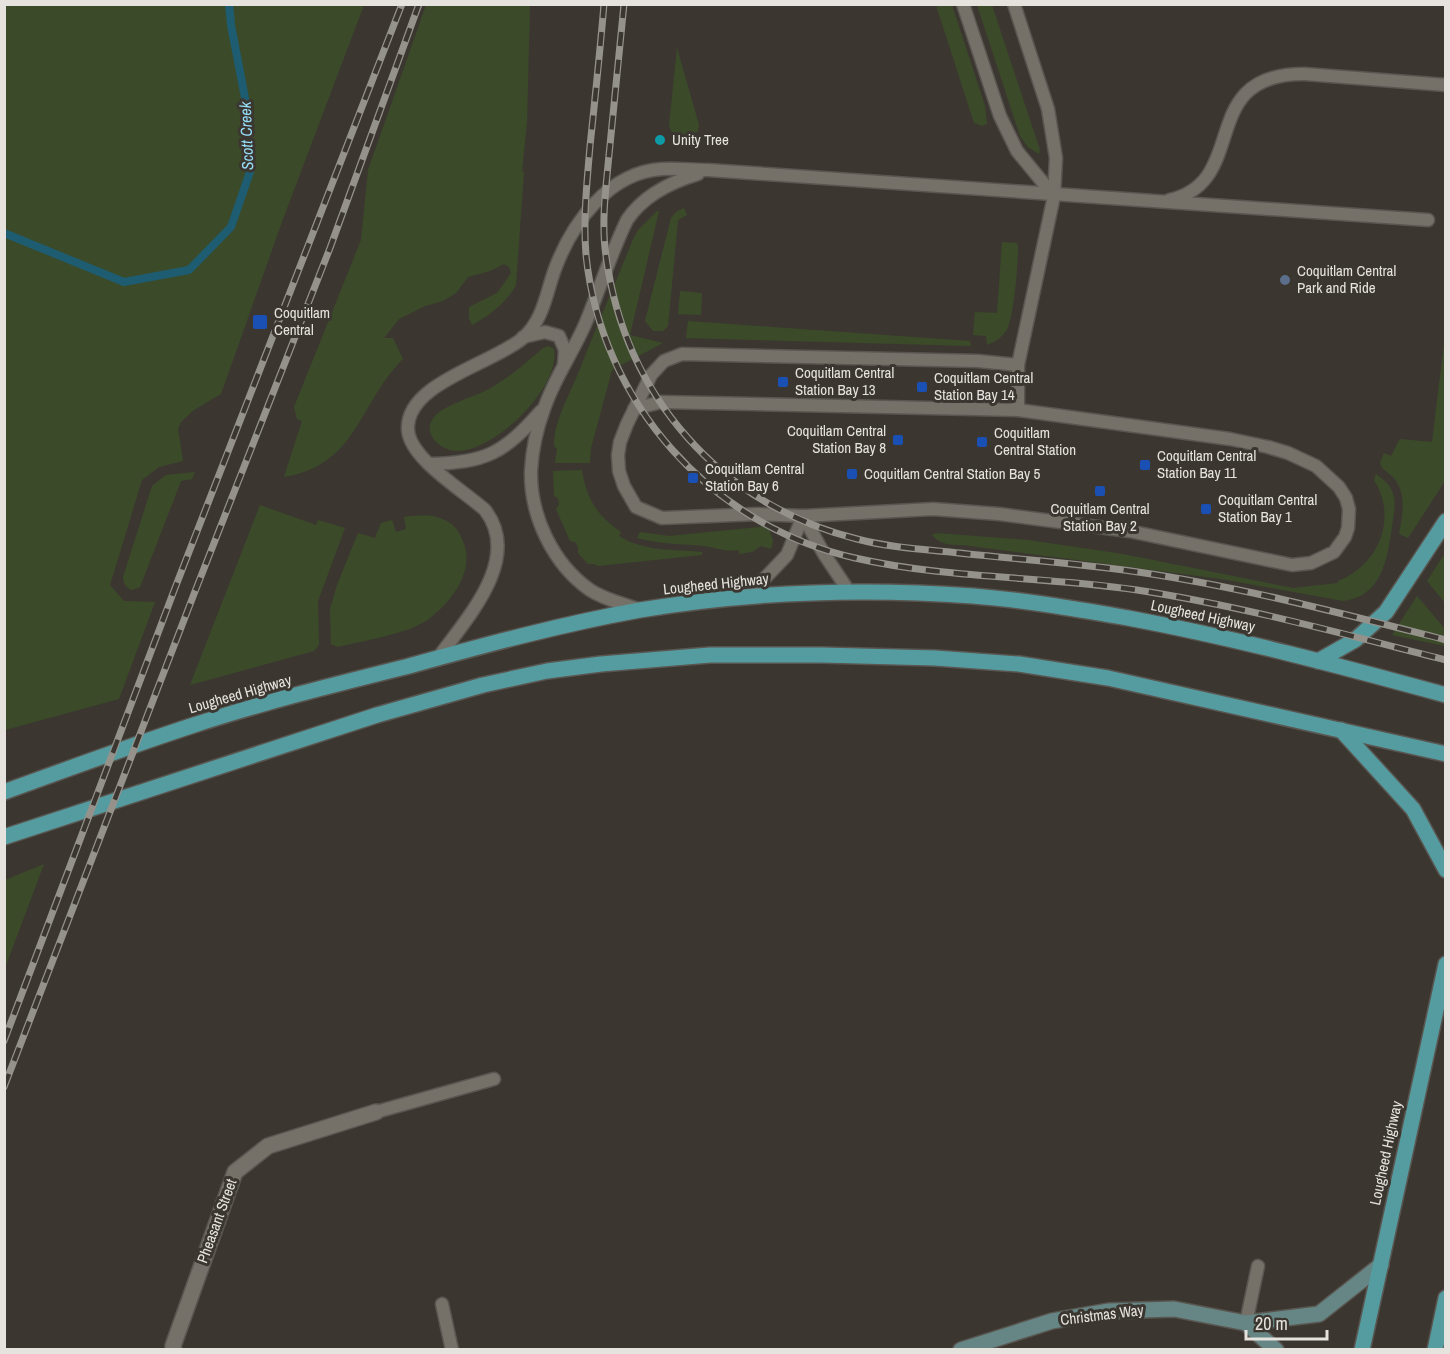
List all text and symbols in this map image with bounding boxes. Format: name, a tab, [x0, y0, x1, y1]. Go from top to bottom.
water label: Scott Creek	[234, 101, 258, 171]
place label: Unity Tree	[672, 129, 729, 150]
marker: Unity Tree	[653, 133, 667, 147]
place label: Coquitlam Central Park and Ride	[1297, 260, 1396, 298]
marker: Coquitlam Central Park and Ride	[1278, 273, 1292, 287]
place label: Coquitlam Central	[274, 302, 330, 340]
marker: Coquitlam Central	[251, 313, 269, 331]
place label: Coquitlam Central Station Bay 13	[795, 362, 894, 400]
place label: Coquitlam Central Station Bay 14	[934, 367, 1033, 405]
marker: Coquitlam Central Station Bay 13	[776, 375, 790, 389]
marker: Coquitlam Central Station Bay 14	[915, 380, 929, 394]
place label: Coquitlam Central Station Bay 8	[787, 420, 886, 458]
place label: Coquitlam Central Station	[994, 422, 1076, 460]
marker: Coquitlam Central Station Bay 8	[891, 433, 905, 447]
marker: Coquitlam Central Station	[975, 435, 989, 449]
place label: Coquitlam Central Station Bay 11	[1157, 445, 1256, 483]
place label: Coquitlam Central Station Bay 6	[705, 458, 804, 496]
marker: Coquitlam Central Station Bay 11	[1138, 458, 1152, 472]
place label: Coquitlam Central Station Bay 5	[864, 463, 1041, 484]
marker: Coquitlam Central Station Bay 5	[845, 467, 859, 481]
marker: Coquitlam Central Station Bay 6	[686, 471, 700, 485]
marker: Coquitlam Central Station Bay 2	[1093, 484, 1107, 498]
place label: Coquitlam Central Station Bay 1	[1218, 489, 1317, 527]
place label: Coquitlam Central Station Bay 2	[1050, 498, 1150, 536]
marker: Coquitlam Central Station Bay 1	[1199, 502, 1213, 516]
street label: Lougheed Highway	[662, 567, 771, 599]
street label: Lougheed Highway	[1149, 594, 1258, 637]
street label: Lougheed Highway	[186, 669, 295, 718]
street label: Lougheed Highway	[1364, 1098, 1407, 1207]
street label: Pheasant Street	[192, 1175, 242, 1266]
street label: Christmas Way	[1059, 1299, 1146, 1330]
scale bar	[1246, 1303, 1327, 1341]
text: 20 m	[1255, 1311, 1288, 1336]

